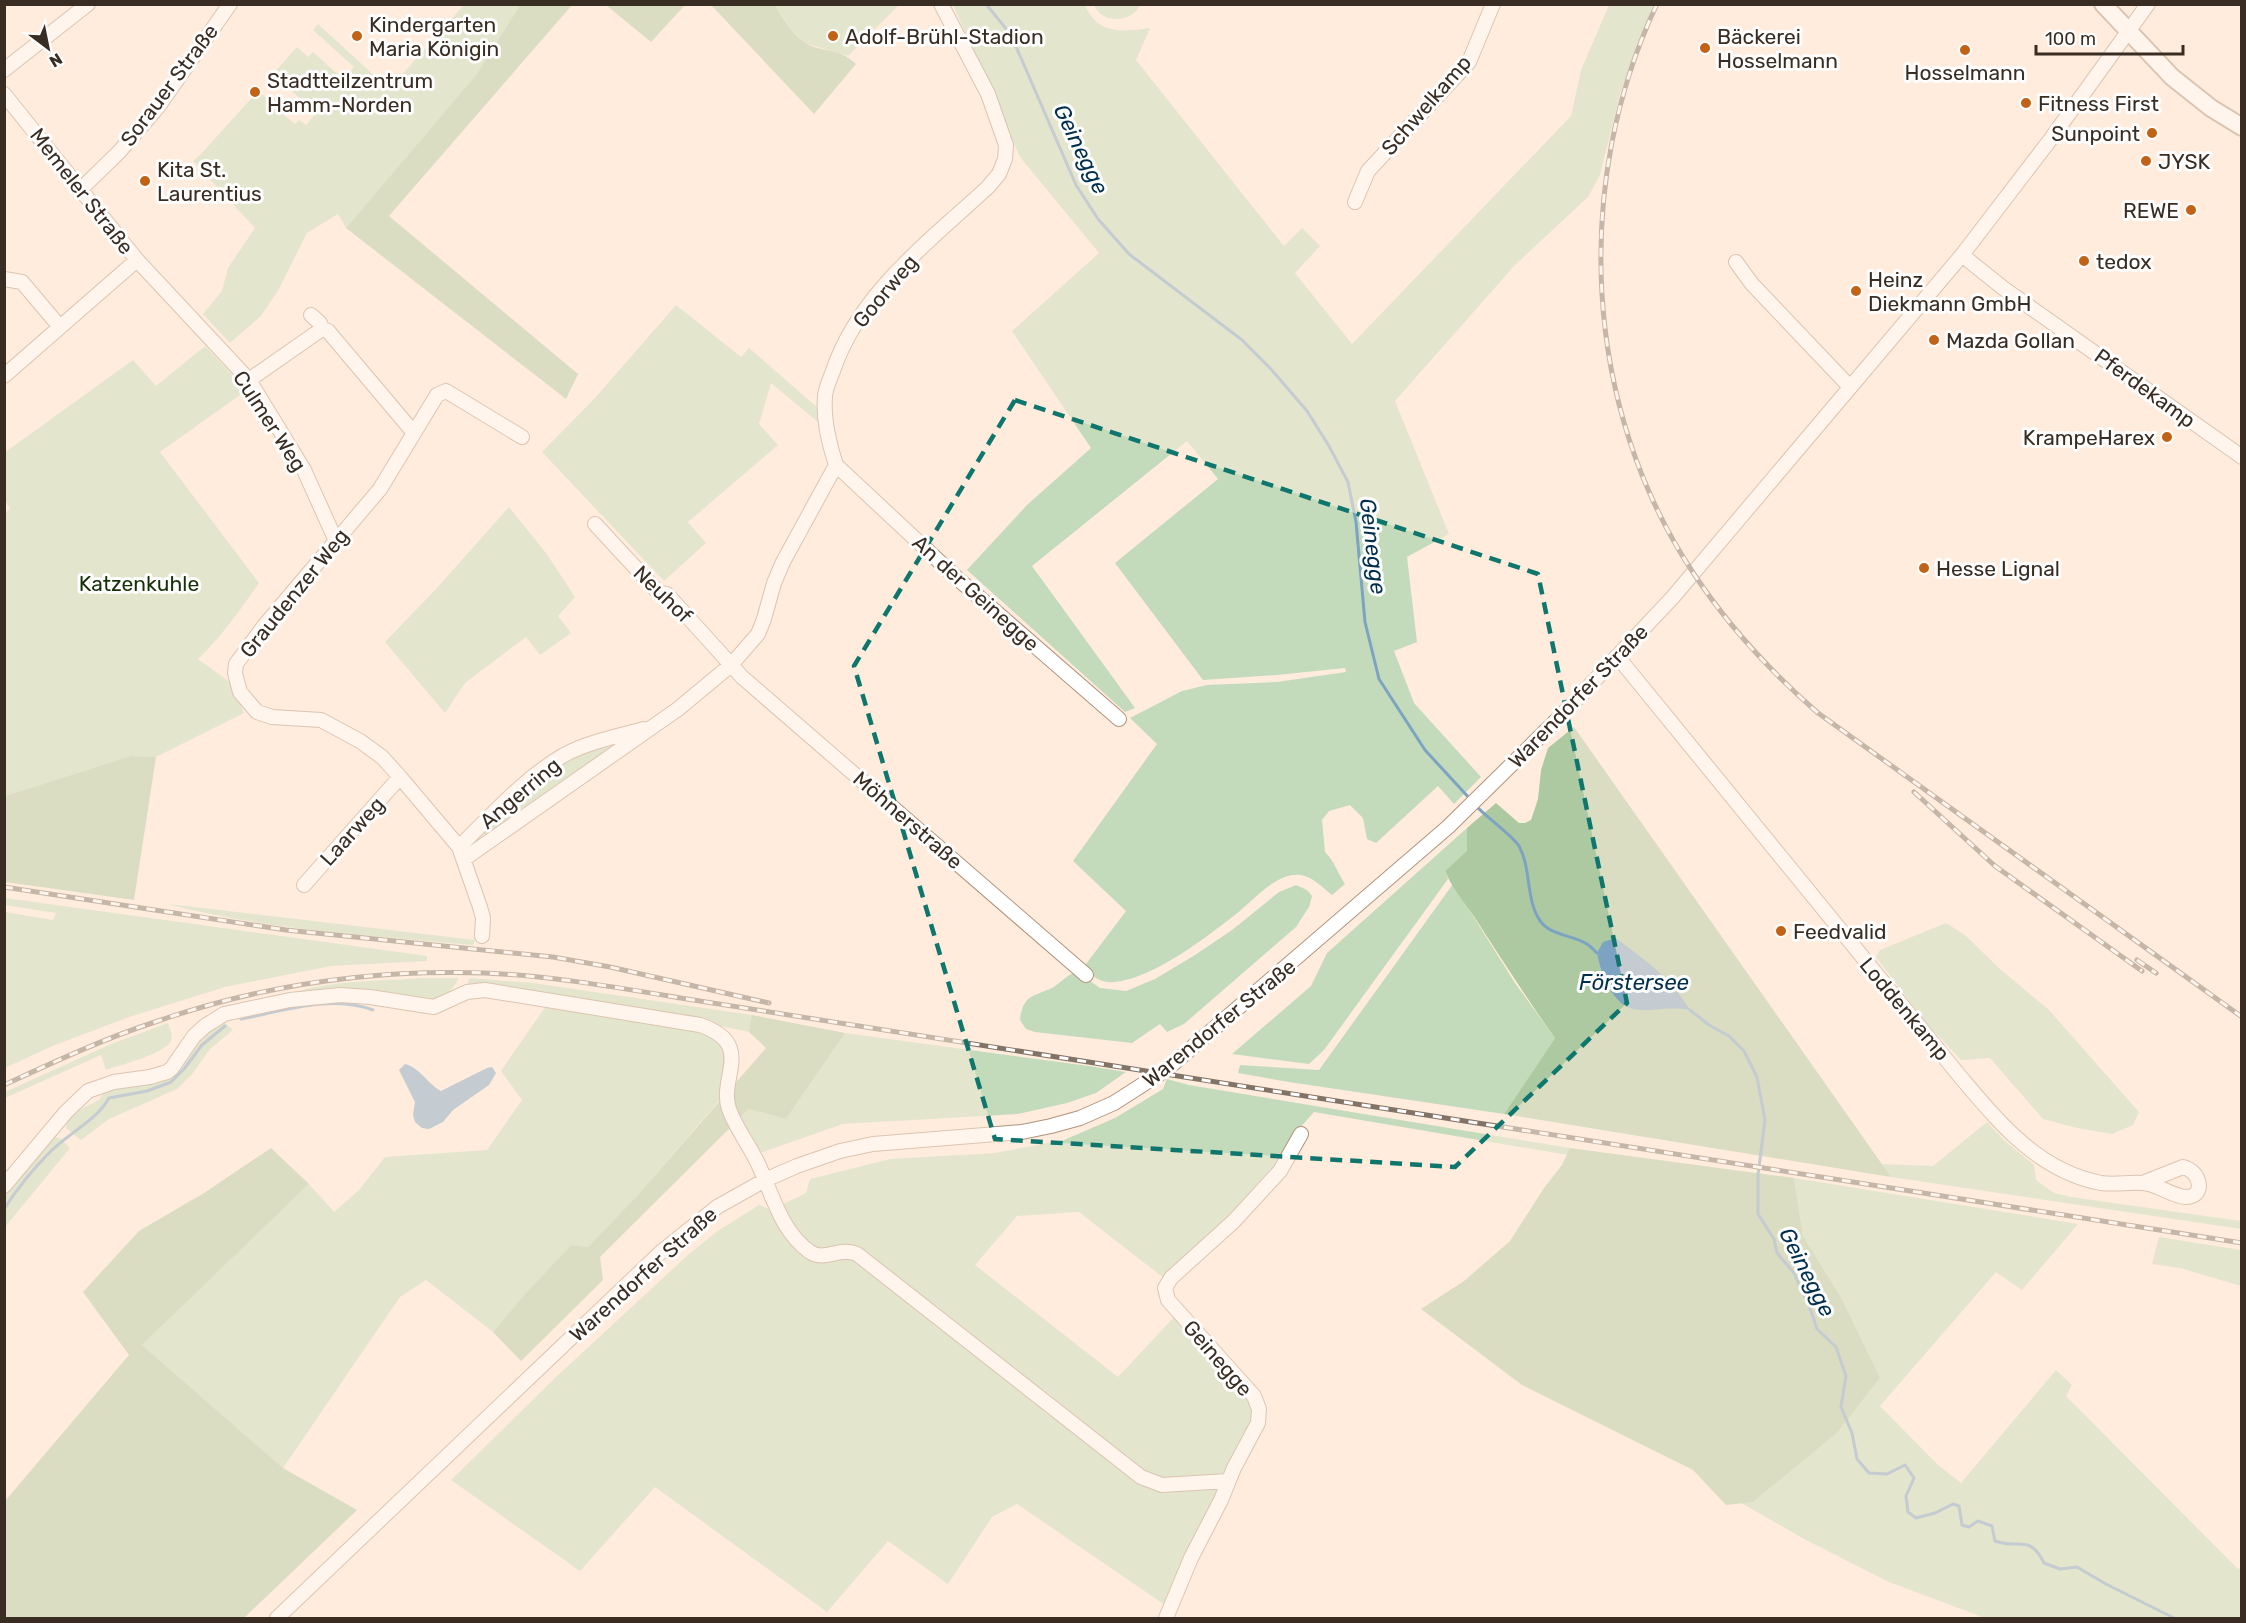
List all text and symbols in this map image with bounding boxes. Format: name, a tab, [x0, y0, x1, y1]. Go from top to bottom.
place label: Kindergarten Maria Königin	[369, 12, 499, 61]
north arrow	[18, 18, 78, 78]
scale bar	[2036, 18, 2183, 56]
street label: Sorauer Straße	[115, 19, 223, 151]
place label: Adolf-Brühl-Stadion	[845, 24, 1044, 49]
place label: Bäckerei Hosselmann	[1717, 24, 1838, 73]
text: 100 m	[2045, 28, 2096, 50]
marker: Kindergarten Maria Königin	[350, 29, 364, 43]
marker: Adolf-Brühl-Stadion	[826, 29, 840, 43]
marker: Bäckerei Hosselmann	[1698, 41, 1712, 55]
marker: Hosselmann	[1958, 43, 1972, 57]
text: N	[46, 49, 66, 71]
street label: Schwelkamp	[1376, 50, 1476, 160]
place label: Hosselmann	[1904, 60, 2026, 85]
place label: Stadtteilzentrum Hamm-Norden	[267, 68, 433, 117]
marker: Stadtteilzentrum Hamm-Norden	[248, 85, 262, 99]
place label: Fitness First	[2038, 91, 2159, 116]
marker: Fitness First	[2019, 96, 2033, 110]
water label: Geinegge	[1048, 100, 1114, 198]
place label: Sunpoint	[2051, 121, 2140, 146]
street label: Memeler Straße	[25, 123, 139, 259]
marker: Sunpoint	[2145, 126, 2159, 140]
place label: JYSK	[2158, 149, 2210, 174]
marker: JYSK	[2139, 154, 2153, 168]
place label: Kita St. Laurentius	[157, 157, 262, 206]
marker: Kita St. Laurentius	[138, 174, 152, 188]
place label: REWE	[2123, 198, 2179, 223]
marker: REWE	[2184, 203, 2198, 217]
place label: tedox	[2096, 249, 2152, 274]
street label: Goorweg	[847, 250, 923, 332]
marker: tedox	[2077, 254, 2091, 268]
place label: Heinz Diekmann GmbH	[1868, 267, 2031, 316]
marker: Heinz Diekmann GmbH	[1849, 284, 1863, 298]
place label: Mazda Gollan	[1946, 328, 2075, 353]
marker: Mazda Gollan	[1927, 333, 1941, 347]
street label: Pferdekamp	[2090, 343, 2200, 433]
street label: Culmer Weg	[228, 366, 312, 476]
place label: KrampeHarex	[2023, 425, 2155, 450]
marker: KrampeHarex	[2160, 430, 2174, 444]
water label: Geinegge	[1354, 496, 1392, 596]
street label: Graudenzer Weg	[234, 523, 354, 663]
street label: An der Geinegge	[908, 530, 1044, 656]
place label: Hesse Lignal	[1936, 556, 2060, 581]
street label: Neuhof	[628, 560, 698, 628]
marker: Hesse Lignal	[1917, 561, 1931, 575]
park label: Katzenkuhle	[79, 571, 199, 596]
street label: Warendorfer Straße	[1503, 619, 1653, 773]
street label: Angerring	[475, 752, 565, 834]
street label: Möhnerstraße	[848, 766, 968, 874]
street label: Laarweg	[315, 791, 389, 871]
place label: Feedvalid	[1793, 919, 1887, 944]
marker: Feedvalid	[1774, 924, 1788, 938]
street label: Loddenkamp	[1855, 953, 1955, 1065]
street label: Warendorfer Straße	[1137, 954, 1301, 1092]
water label: Förstersee	[1579, 969, 1689, 996]
street label: Warendorfer Straße	[564, 1201, 722, 1347]
water label: Geinegge	[1773, 1223, 1841, 1321]
street label: Geinegge	[1178, 1315, 1258, 1401]

